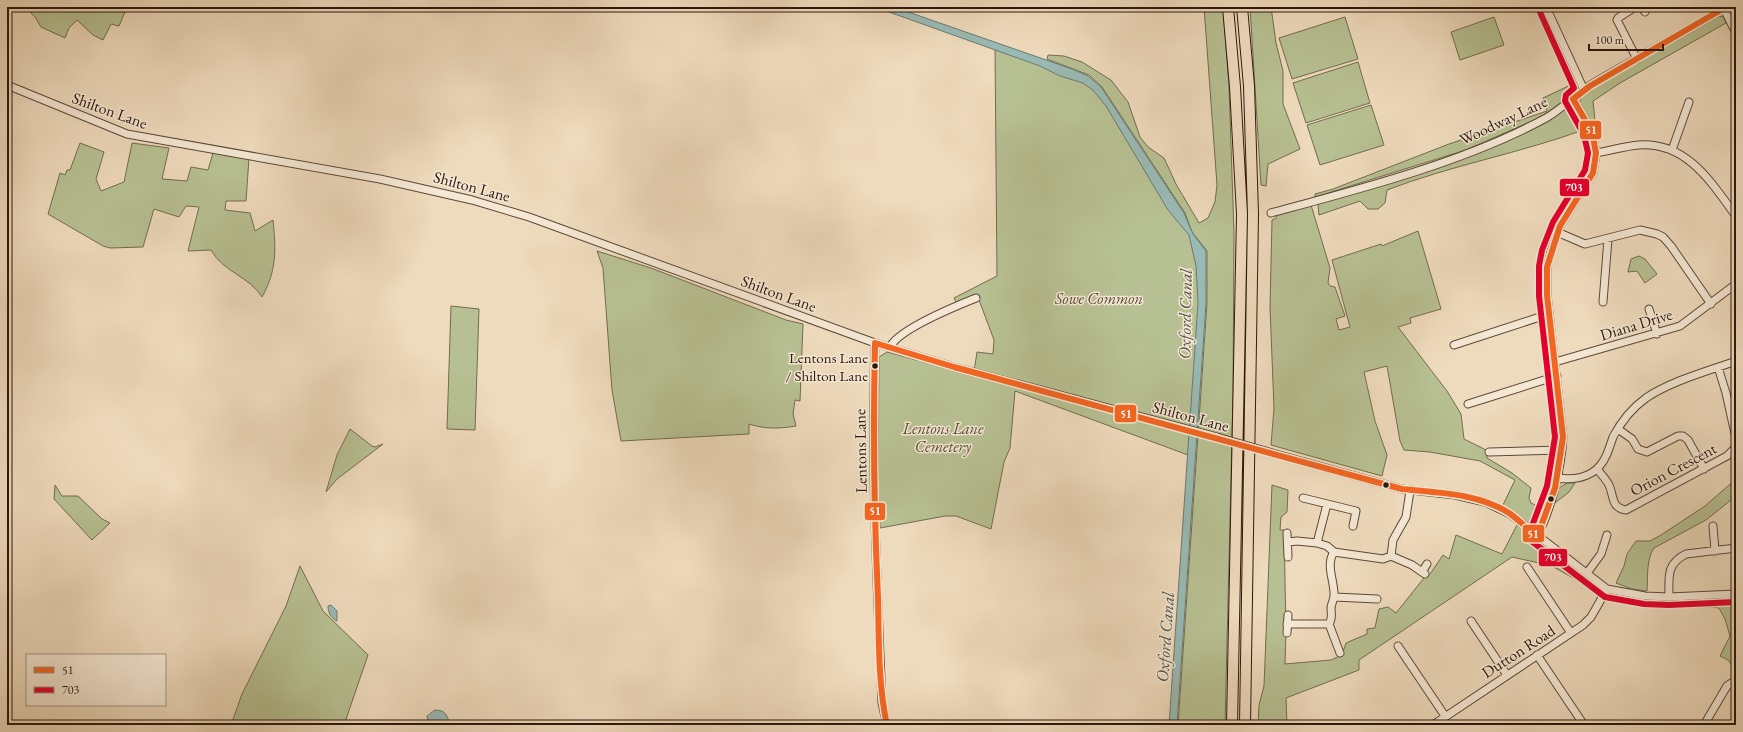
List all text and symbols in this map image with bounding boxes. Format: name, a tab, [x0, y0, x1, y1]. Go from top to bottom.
scale bar	[1589, 26, 1663, 52]
text: 100 m	[1595, 32, 1625, 48]
street label: Shilton Lane	[69, 87, 150, 134]
street label: Woodway Lane	[1456, 91, 1551, 150]
line badge: 51	[1579, 120, 1602, 140]
text: 51	[1585, 123, 1597, 137]
street label: Shilton Lane	[431, 166, 512, 207]
line badge: 703	[1559, 178, 1590, 197]
text: 703	[1565, 180, 1583, 194]
water label: Oxford Canal	[1173, 268, 1197, 359]
street label: Shilton Lane	[738, 270, 819, 317]
park label: Sowe Common	[1054, 288, 1143, 309]
street label: Diana Drive	[1597, 304, 1675, 345]
place label: Lentons Lane / Shilton Lane	[785, 348, 868, 385]
marker: Lentons Lane / Shilton Lane	[870, 361, 880, 371]
street label: Shilton Lane	[1150, 396, 1231, 437]
line badge: 51	[1114, 404, 1137, 423]
text: 51	[1120, 407, 1132, 421]
street label: Lentons Lane	[849, 409, 872, 493]
park label: Lentons Lane Cemetery	[902, 418, 984, 457]
street label: Orion Crescent	[1626, 438, 1720, 501]
unlabelled marker	[1381, 480, 1391, 490]
unlabelled marker	[1546, 494, 1556, 504]
line badge: 51	[864, 502, 886, 521]
text: 51	[869, 504, 881, 518]
line badge: 51	[1522, 524, 1545, 543]
text: 51	[1527, 527, 1539, 541]
line badge: 703	[1538, 548, 1568, 567]
text: 703	[1544, 550, 1562, 564]
water label: Oxford Canal	[1151, 590, 1179, 683]
street label: Dutton Road	[1477, 619, 1560, 683]
legend	[26, 654, 166, 706]
text: 51	[62, 662, 74, 678]
text: 703	[62, 682, 80, 698]

